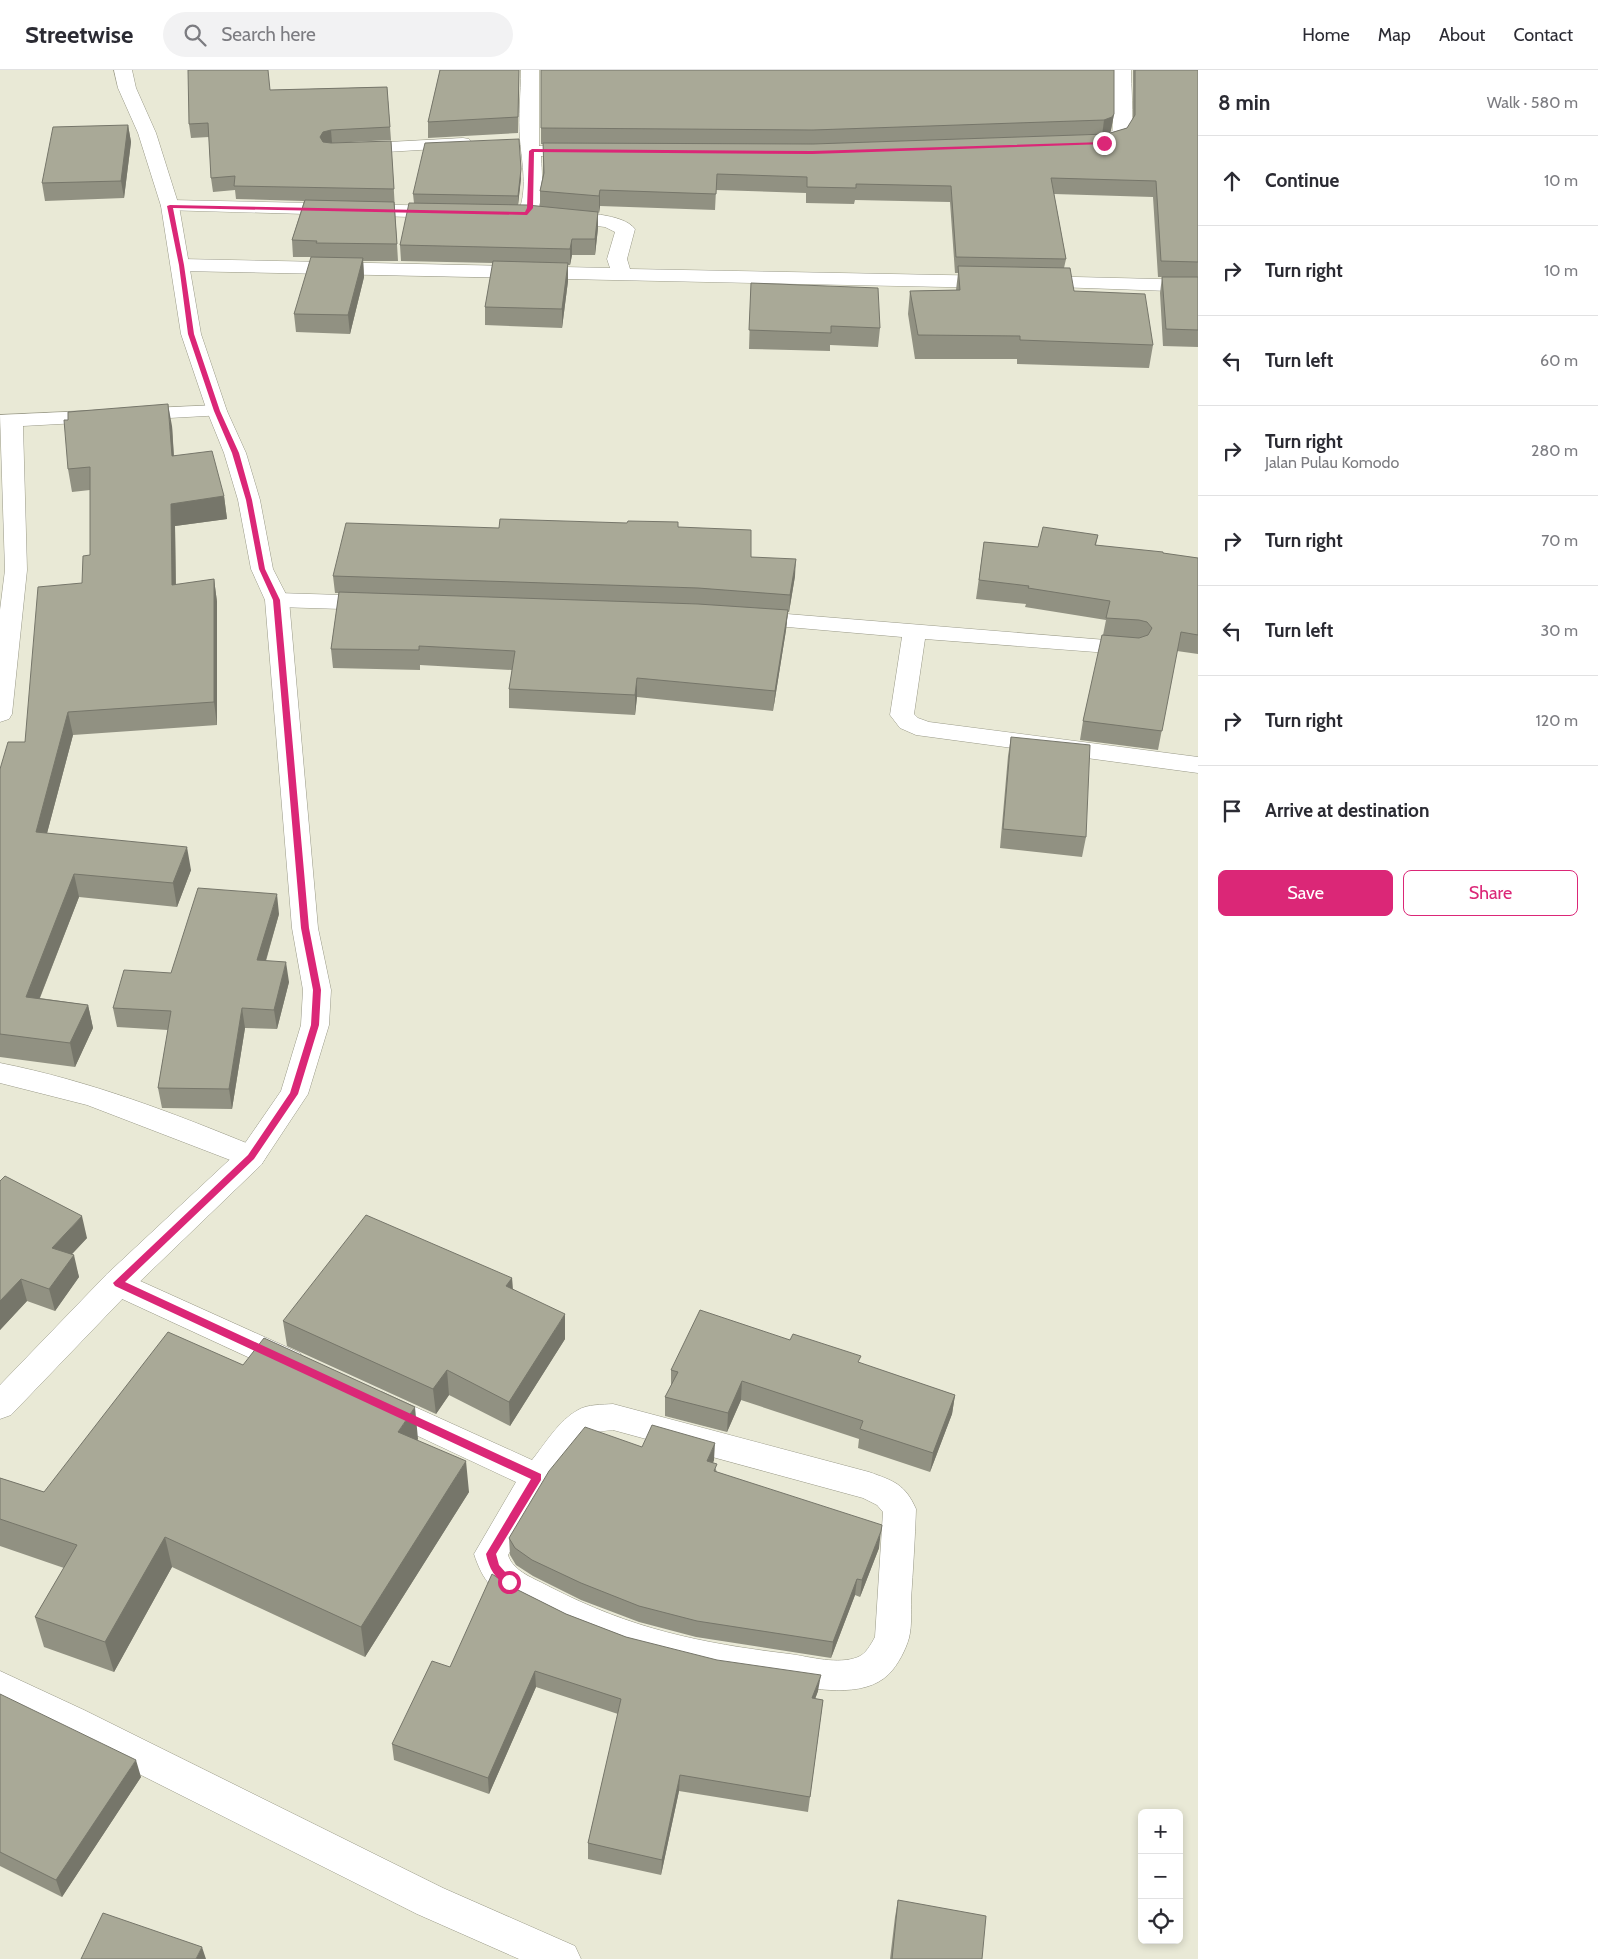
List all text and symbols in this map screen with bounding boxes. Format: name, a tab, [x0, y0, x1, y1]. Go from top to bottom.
search box	[163, 12, 513, 57]
text: Streetwise	[25, 20, 133, 49]
icon: search	[181, 21, 209, 49]
text: Search here	[221, 23, 316, 46]
text: Home	[1302, 24, 1350, 46]
text: Map	[1378, 24, 1411, 46]
text: About	[1439, 24, 1485, 46]
text: Contact	[1513, 24, 1573, 46]
text: 8 min	[1218, 90, 1270, 115]
text: Walk · 580 m	[1487, 93, 1578, 112]
route end	[1093, 132, 1116, 155]
icon: ahead	[1218, 167, 1246, 195]
text: Continue	[1265, 169, 1339, 192]
text: 10 m	[1544, 171, 1578, 190]
icon: right	[1218, 257, 1246, 285]
text: Turn right	[1265, 259, 1343, 282]
text: 10 m	[1544, 261, 1578, 280]
icon: left	[1218, 347, 1246, 375]
text: Turn left	[1265, 349, 1333, 372]
text: 60 m	[1540, 351, 1578, 370]
text: Turn right	[1265, 430, 1343, 453]
icon: right	[1218, 437, 1246, 465]
text: 280 m	[1531, 441, 1578, 460]
text: Jalan Pulau Komodo	[1265, 453, 1399, 472]
icon: right	[1218, 527, 1246, 555]
text: Turn right	[1265, 529, 1343, 552]
text: 70 m	[1541, 531, 1578, 550]
icon: left	[1218, 617, 1246, 645]
text: Turn left	[1265, 619, 1333, 642]
text: 30 m	[1541, 621, 1578, 640]
icon: right	[1218, 707, 1246, 735]
text: Turn right	[1265, 709, 1343, 732]
text: 120 m	[1536, 711, 1578, 730]
icon: arrive	[1218, 797, 1246, 825]
text: Arrive at destination	[1265, 799, 1429, 822]
button: Save	[1218, 870, 1393, 916]
button: Share	[1403, 870, 1578, 916]
route start	[498, 1571, 521, 1594]
map controls	[1138, 1809, 1183, 1944]
button: +	[1138, 1809, 1183, 1854]
button: −	[1138, 1854, 1183, 1899]
button: locate	[1138, 1899, 1183, 1944]

